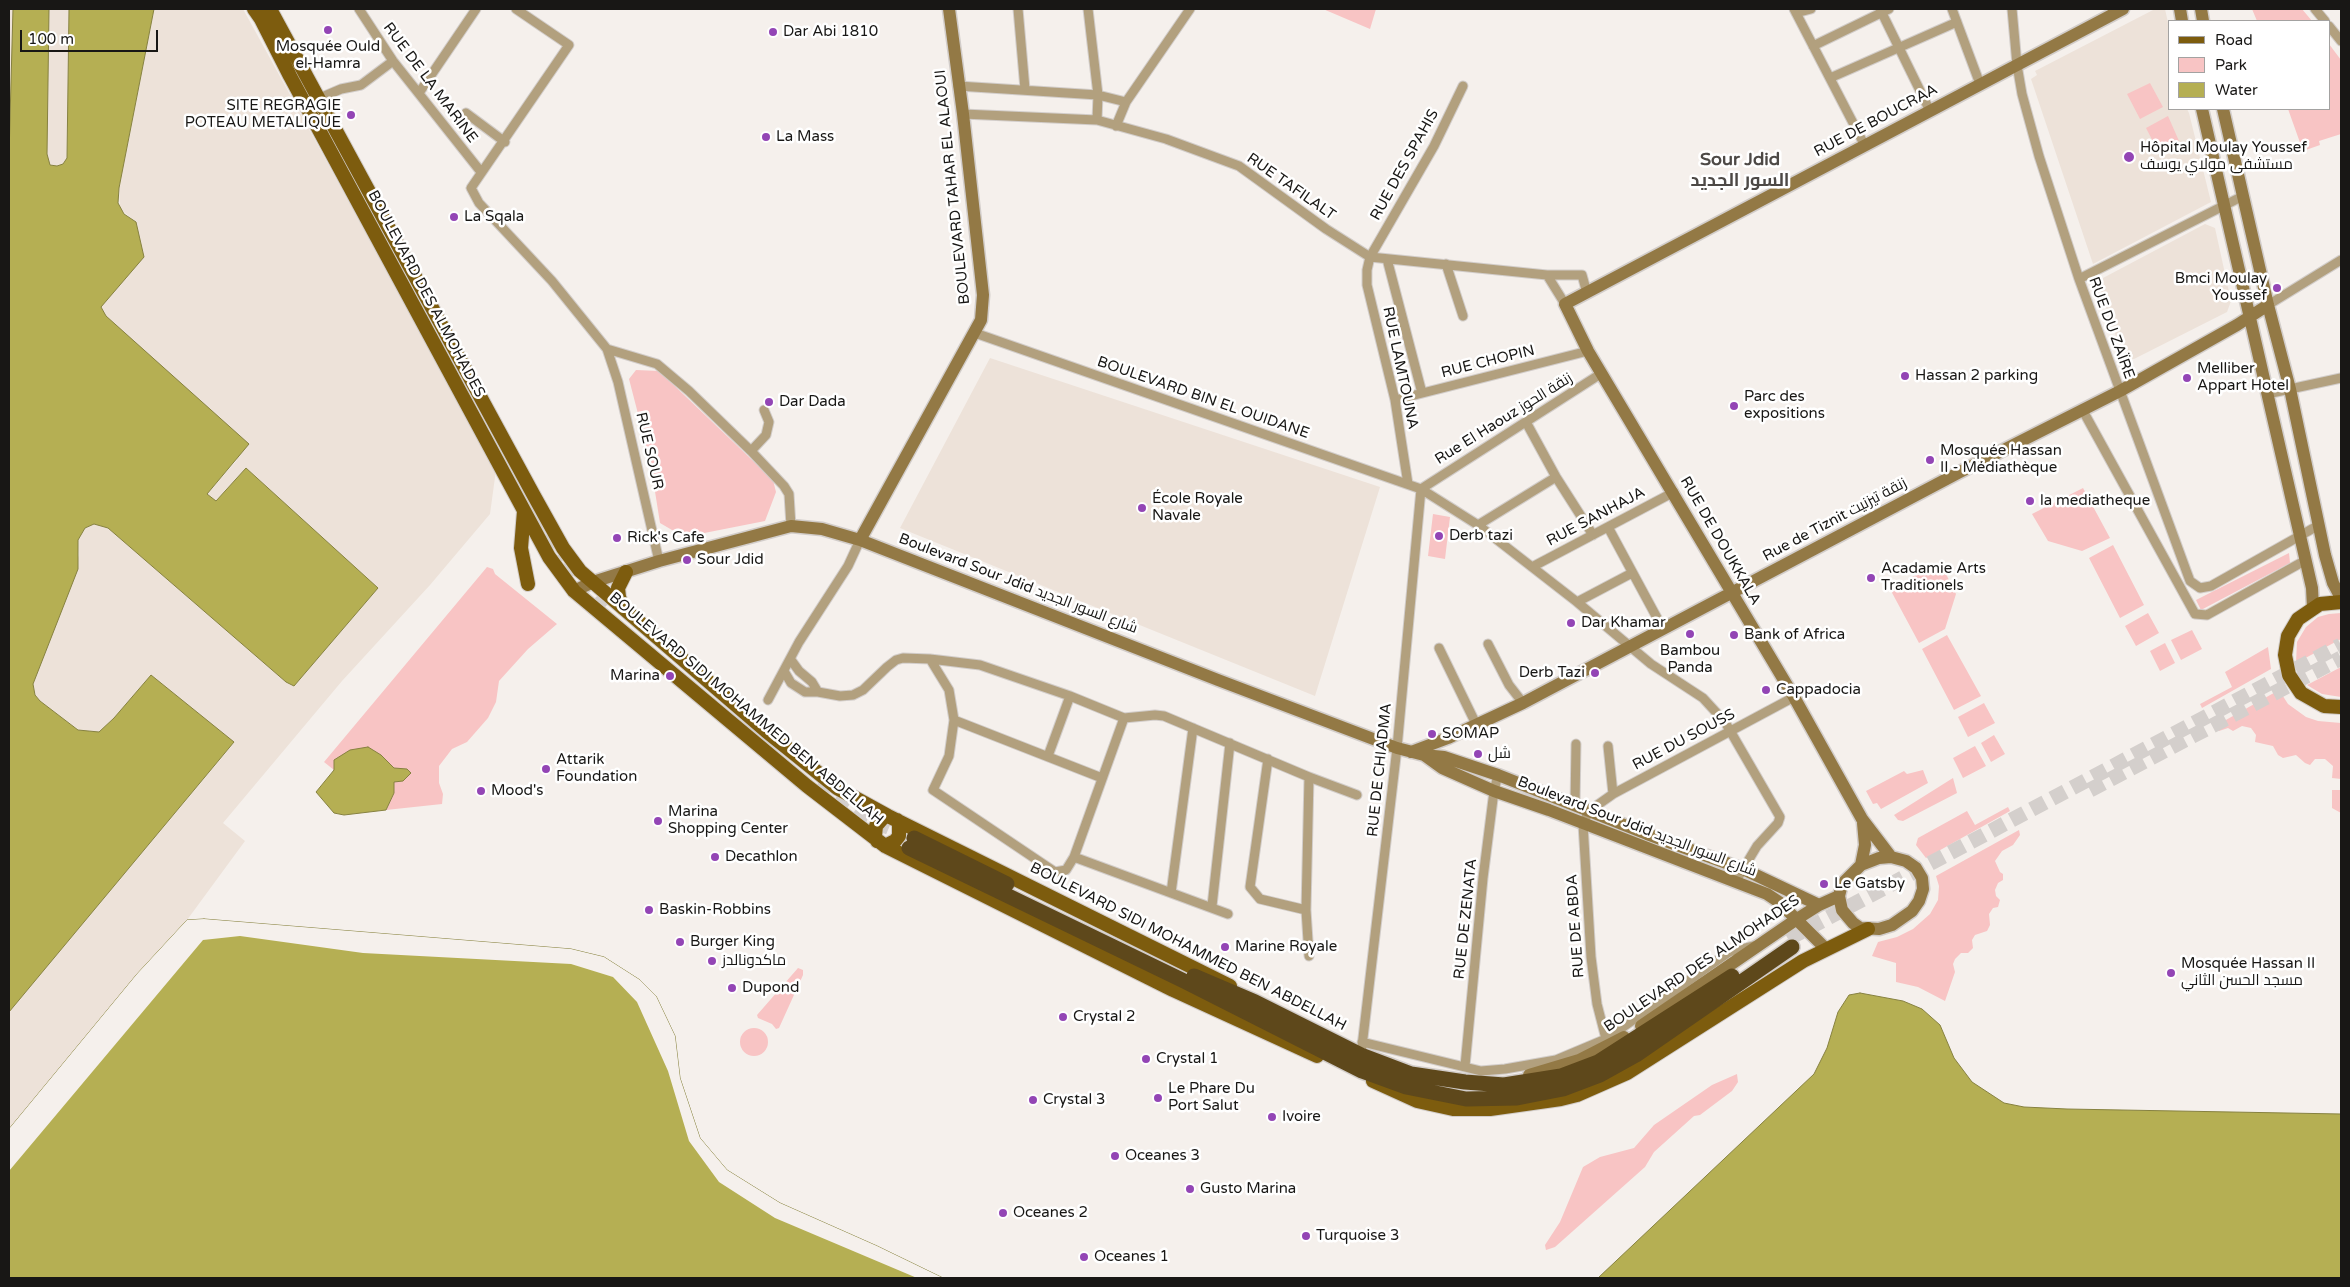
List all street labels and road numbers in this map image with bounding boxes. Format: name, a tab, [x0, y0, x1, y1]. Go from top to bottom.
street label: RUE DE LA MARINE	[379, 19, 481, 147]
street label: BOULEVARD TAHAR EL ALAOUI	[932, 69, 974, 305]
street label: RUE DE BOUCRAA	[1811, 81, 1941, 161]
street label: RUE DES SPAHIS	[1367, 106, 1443, 224]
street label: RUE TAFILALT	[1243, 150, 1339, 224]
street label: BOULEVARD DES ALMOHADES	[364, 187, 488, 401]
street label: RUE DU ZAÏRE	[2084, 274, 2138, 382]
street label: RUE LAMTOUNA	[1378, 305, 1422, 431]
street label: RUE CHOPIN	[1439, 342, 1537, 382]
street label: BOULEVARD BIN EL OUIDANE	[1094, 353, 1312, 443]
street label: Rue El Haouz زنقة الحوز	[1432, 369, 1576, 469]
street label: RUE SOUR	[631, 410, 667, 492]
street label: RUE DE DOUKKALA	[1676, 473, 1764, 609]
street label: Rue de Tiznit زنقة تيزنيت	[1760, 474, 1910, 566]
street label: RUE SANHAJA	[1544, 484, 1648, 550]
street label: Boulevard Sour Jdid شارع السور الجديد	[896, 530, 1140, 638]
street label: BOULEVARD SIDI MOHAMMED BEN ABDELLAH	[605, 589, 887, 829]
street label: RUE DE CHIADMA	[1364, 702, 1396, 838]
street label: RUE DU SOUSS	[1630, 705, 1738, 775]
street label: Boulevard Sour Jdid شارع السور الجديد	[1515, 773, 1759, 881]
street label: RUE DE ZENATA	[1451, 858, 1481, 980]
street label: BOULEVARD SIDI MOHAMMED BEN ABDELLAH	[1027, 859, 1349, 1035]
street label: RUE DE ABDA	[1563, 873, 1589, 979]
street label: BOULEVARD DES ALMOHADES	[1601, 892, 1803, 1036]

